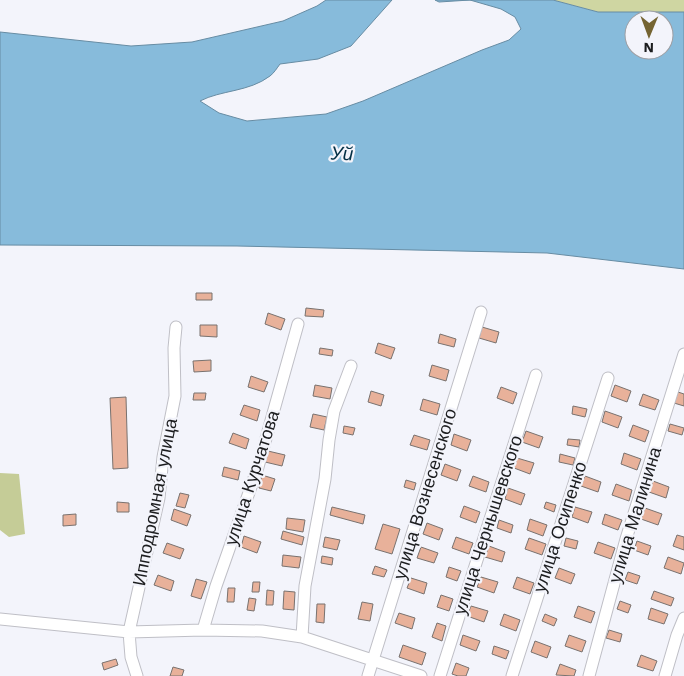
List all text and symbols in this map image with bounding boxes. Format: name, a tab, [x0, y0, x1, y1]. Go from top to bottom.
north arrow	[624, 10, 674, 60]
text: N	[643, 40, 654, 56]
water label: Уй	[329, 142, 354, 165]
street label: улица Вознесенского	[388, 406, 461, 582]
street label: улица Курчатова	[220, 407, 284, 548]
street label: Ипподромная улица	[128, 415, 181, 587]
street label: улица Чернышевского	[449, 432, 526, 617]
street label: улица Малинина	[604, 443, 666, 586]
street label: улица Осипенко	[528, 459, 591, 595]

